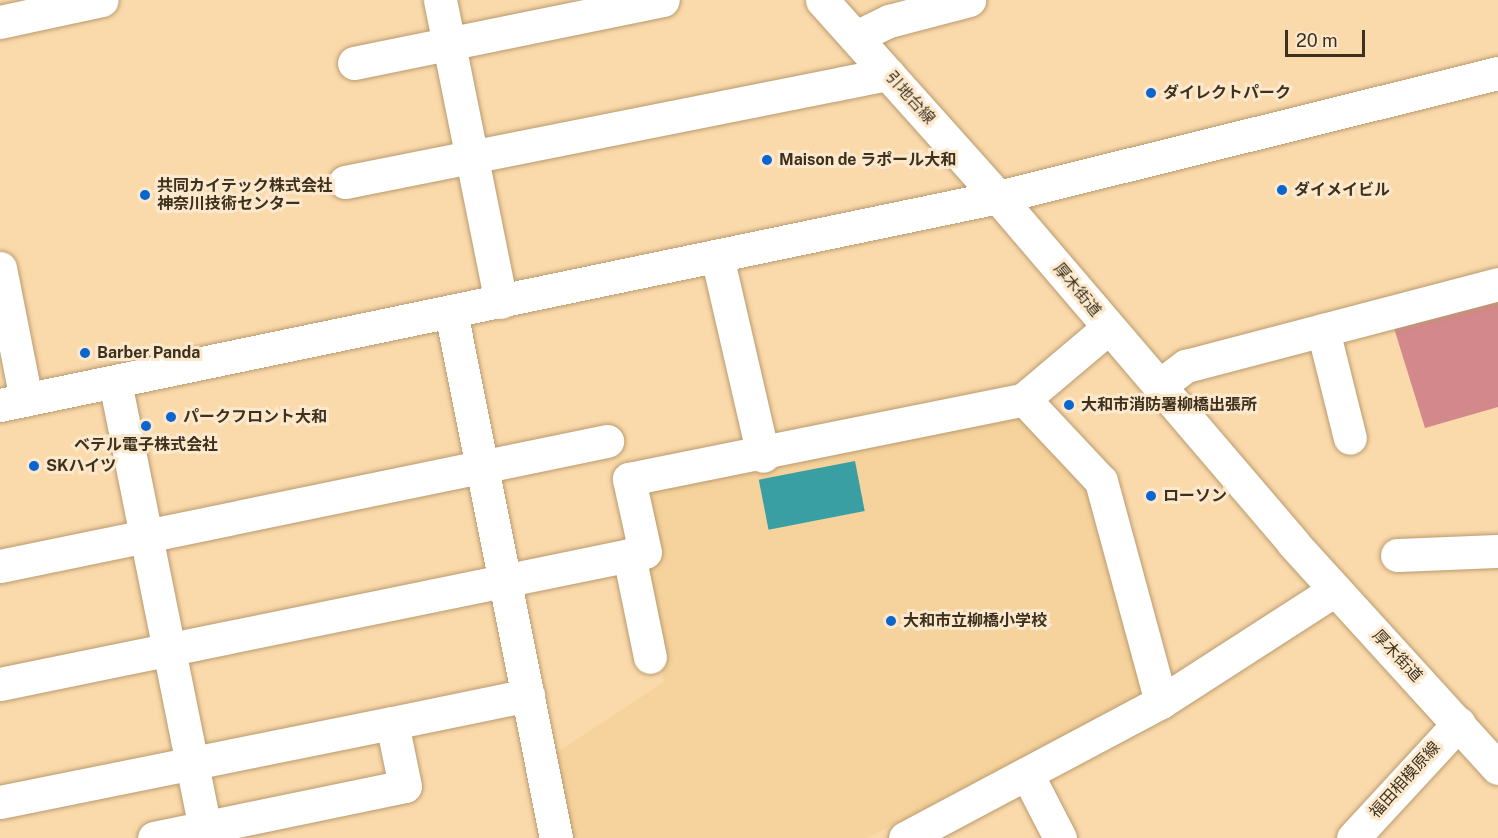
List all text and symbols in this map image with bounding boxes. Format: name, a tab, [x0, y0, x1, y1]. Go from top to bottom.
scale bar	[1288, 18, 1368, 56]
text: 20 m	[1296, 30, 1338, 51]
street label: 引地台線	[881, 68, 939, 128]
place label: ダイレクトパーク	[1163, 83, 1291, 103]
marker: ダイレクトパーク	[1144, 86, 1158, 100]
place label: Maison de ラポール大和	[779, 150, 956, 170]
marker: Maison de ラポール大和	[760, 153, 774, 167]
place label: 共同カイテック株式会社 神奈川技術センター	[157, 176, 333, 214]
place label: ダイメイビル	[1294, 180, 1390, 200]
marker: ダイメイビル	[1275, 183, 1289, 197]
marker: 共同カイテック株式会社 神奈川技術センター	[138, 188, 152, 202]
street label: 厚木街道	[1049, 259, 1105, 321]
place label: Barber Panda	[97, 343, 200, 363]
marker: Barber Panda	[78, 346, 92, 360]
place label: 大和市消防署柳橋出張所	[1081, 395, 1257, 415]
marker: 大和市消防署柳橋出張所	[1062, 398, 1076, 412]
place label: パークフロント大和	[183, 407, 327, 427]
marker: パークフロント大和	[164, 410, 178, 424]
marker: ベテル電子株式会社	[139, 419, 153, 433]
place label: ベテル電子株式会社	[74, 435, 218, 455]
place label: SKハイツ	[46, 456, 117, 476]
marker: SKハイツ	[27, 459, 41, 473]
place label: ローソン	[1163, 486, 1227, 506]
marker: ローソン	[1144, 489, 1158, 503]
place label: 大和市立柳橋小学校	[903, 611, 1047, 631]
marker: 大和市立柳橋小学校	[884, 614, 898, 628]
street label: 厚木街道	[1368, 626, 1426, 686]
street label: 福田相模原線	[1366, 738, 1444, 822]

